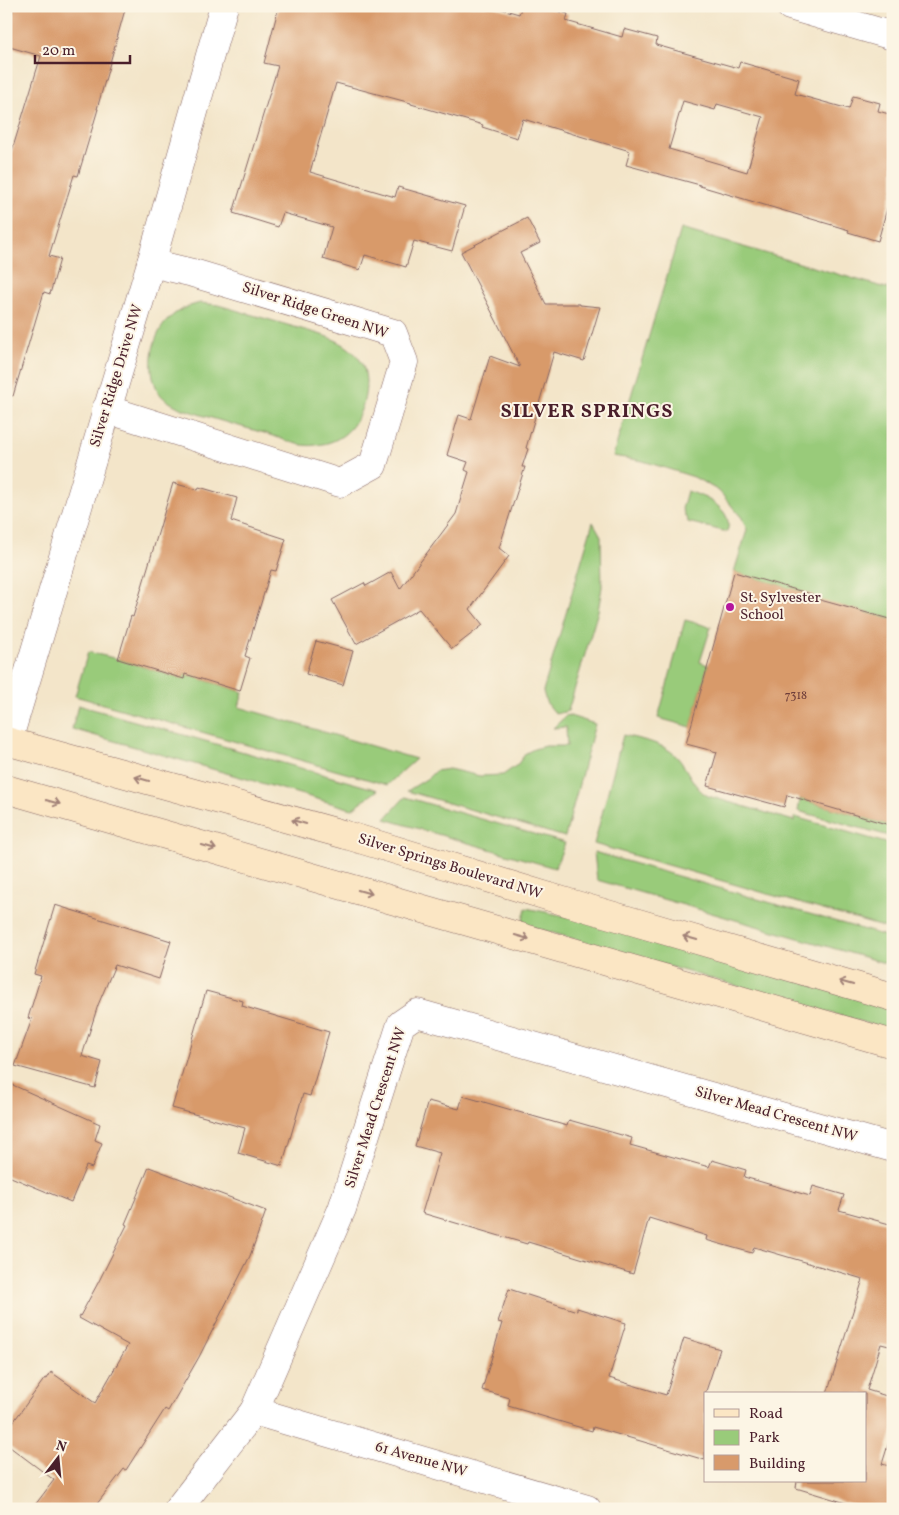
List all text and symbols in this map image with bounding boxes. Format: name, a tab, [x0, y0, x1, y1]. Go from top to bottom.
scale bar	[35, 32, 130, 64]
text: 20 m	[42, 41, 75, 62]
street label: Silver Ridge Green NW	[239, 278, 391, 344]
street label: Silver Ridge Drive NW	[85, 302, 149, 450]
district label: SILVER SPRINGS	[501, 398, 673, 426]
place label: St. Sylvester School	[740, 588, 821, 626]
marker: St. Sylvester School	[724, 601, 736, 613]
house number: 7318	[785, 688, 807, 704]
one-way arrow	[134, 773, 150, 783]
one-way arrow	[45, 798, 61, 808]
one-way arrow	[291, 817, 307, 827]
street label: Silver Springs Boulevard NW	[355, 829, 545, 905]
one-way arrow	[201, 843, 217, 853]
one-way arrow	[357, 888, 373, 898]
one-way arrow	[682, 932, 698, 942]
one-way arrow	[513, 933, 529, 943]
one-way arrow	[838, 978, 854, 987]
street label: Silver Mead Crescent NW	[340, 1025, 412, 1191]
street label: Silver Mead Crescent NW	[692, 1082, 860, 1148]
legend	[704, 1392, 866, 1482]
text: Road	[749, 1404, 783, 1425]
text: Park	[749, 1428, 780, 1449]
north arrow	[32, 1432, 82, 1482]
text: N	[54, 1436, 69, 1457]
street label: 61 Avenue NW	[373, 1437, 469, 1483]
text: Building	[749, 1454, 806, 1475]

